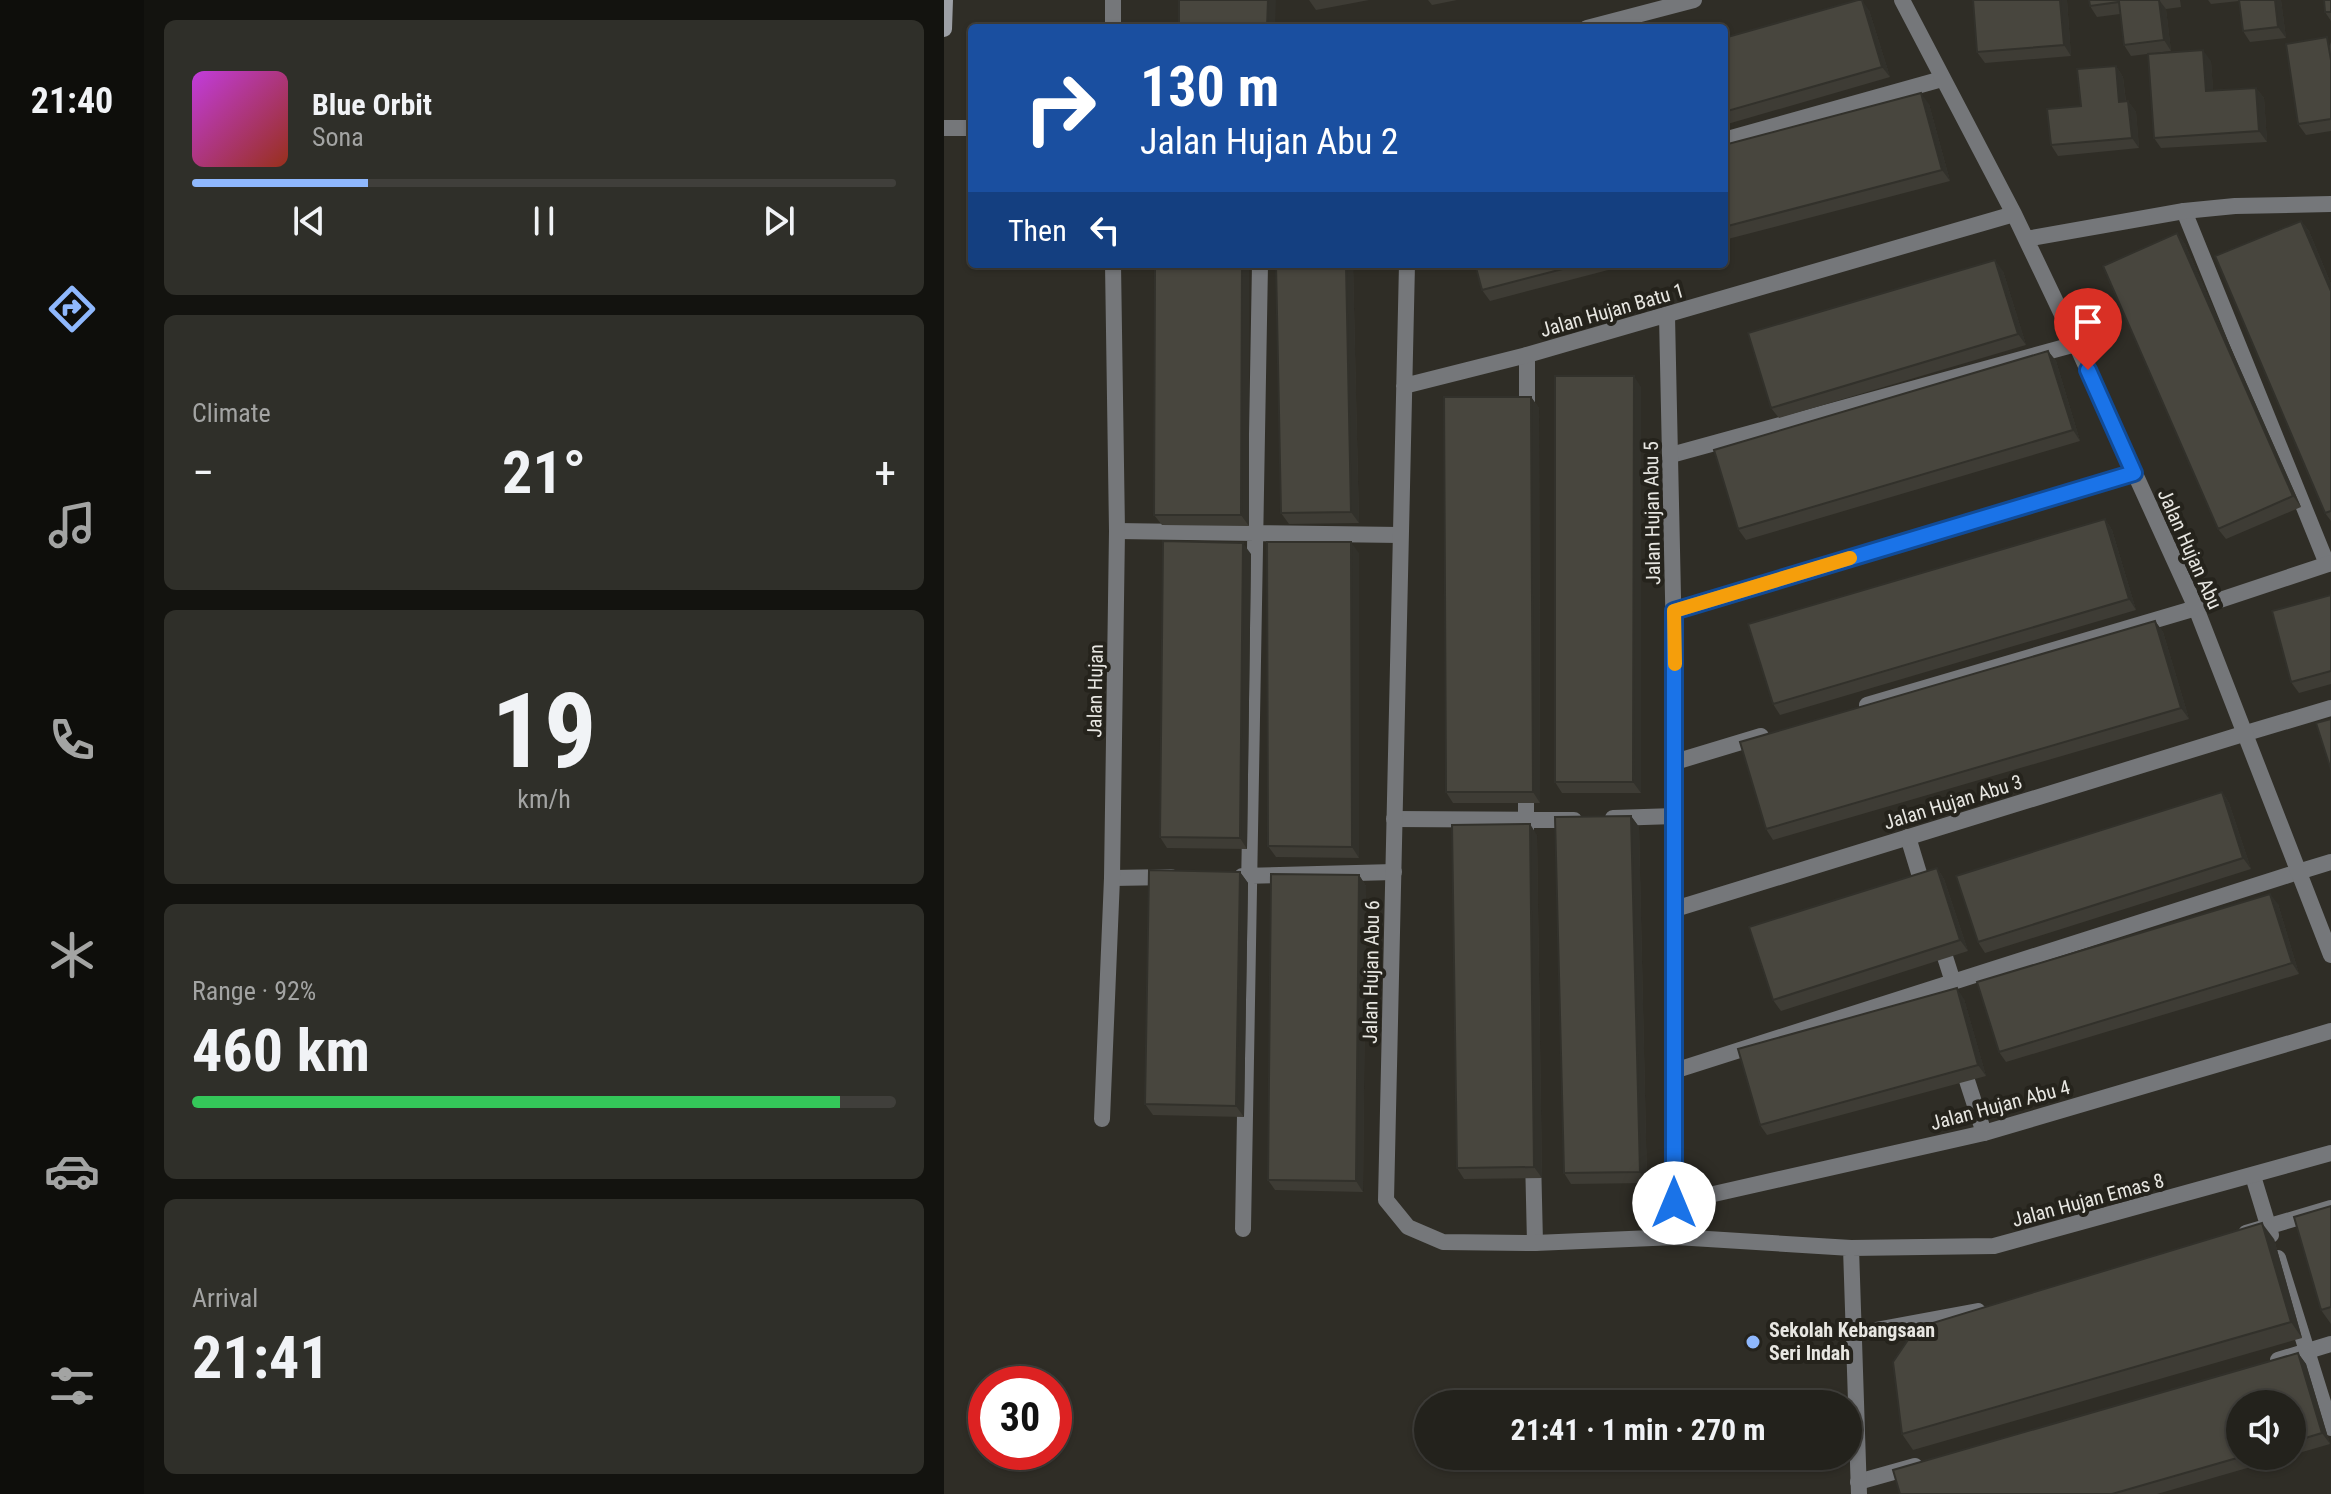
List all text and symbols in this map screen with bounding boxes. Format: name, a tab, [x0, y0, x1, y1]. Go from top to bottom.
text: 130 m	[1140, 54, 1279, 120]
icon: right	[1008, 56, 1112, 160]
text: 21:40	[31, 80, 113, 122]
text: Blue Orbit	[312, 87, 432, 122]
text: Jalan Hujan Abu 2	[1140, 121, 1399, 163]
text: Sona	[312, 122, 364, 152]
icon: previous	[287, 199, 331, 243]
icon: pause	[522, 199, 566, 243]
icon: next	[757, 199, 801, 243]
icon: left	[1083, 208, 1127, 252]
text: Then	[1008, 213, 1067, 248]
street label: Jalan Hujan Batu 1	[1537, 278, 1687, 342]
icon: directions	[44, 281, 100, 337]
pin	[2054, 288, 2122, 370]
icon: arrive	[2066, 300, 2110, 344]
text: Climate	[192, 398, 271, 428]
text: 21°	[502, 437, 586, 508]
street label: Jalan Hujan Abu 5	[1639, 441, 1665, 585]
text: −	[192, 447, 214, 499]
text: +	[874, 447, 896, 499]
street label: Jalan Hujan Abu	[2153, 485, 2227, 613]
icon: music	[44, 497, 100, 553]
street label: Jalan Hujan	[1082, 644, 1108, 738]
text: 19	[491, 671, 597, 792]
icon: phone	[44, 712, 100, 768]
street label: Jalan Hujan Abu 3	[1881, 770, 2025, 834]
text: km/h	[517, 784, 571, 814]
street label: Jalan Hujan Abu 6	[1358, 900, 1384, 1044]
icon: climate	[44, 927, 100, 983]
text: Range · 92%	[192, 976, 316, 1006]
text: 460 km	[192, 1015, 370, 1086]
street label: Jalan Hujan Abu 4	[1928, 1075, 2073, 1135]
icon: car	[44, 1143, 100, 1199]
position arrow	[1632, 1161, 1716, 1245]
street label: Jalan Hujan Emas 8	[2009, 1168, 2167, 1232]
text: Arrival	[192, 1283, 258, 1313]
place label: Sekolah Kebangsaan Seri Indah	[1769, 1318, 1935, 1365]
text: 21:41	[192, 1322, 330, 1393]
marker: Sekolah Kebangsaan Seri Indah	[1744, 1333, 1762, 1351]
icon: filters	[44, 1358, 100, 1414]
speed limit sign: 30	[968, 1366, 1072, 1470]
map controls	[2226, 1390, 2306, 1470]
button: sound	[2226, 1390, 2306, 1470]
text: 21:41 · 1 min · 270 m	[1511, 1412, 1765, 1447]

